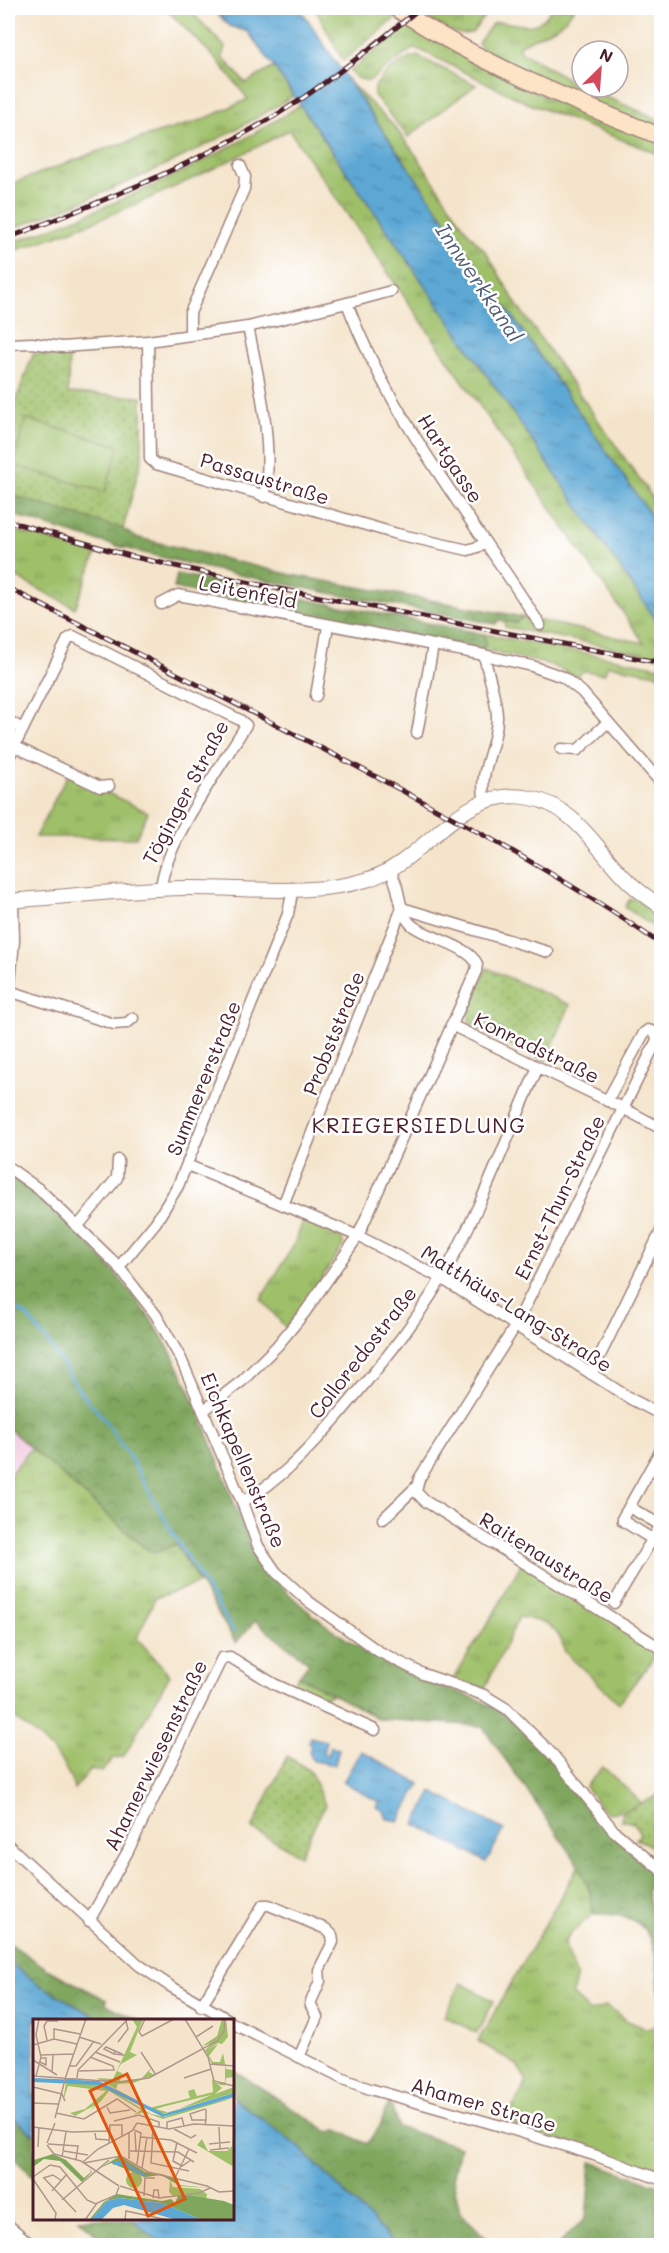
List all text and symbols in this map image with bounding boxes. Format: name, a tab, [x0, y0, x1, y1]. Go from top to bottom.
north arrow	[570, 39, 630, 99]
text: N	[597, 43, 616, 67]
water label: Innwerkkanal	[430, 217, 530, 347]
street label: Hartgasse	[412, 408, 490, 508]
street label: Passaustraße	[197, 446, 333, 510]
street label: Leitenfeld	[197, 569, 299, 613]
street label: Töginger Straße	[136, 715, 234, 869]
street label: Probststraße	[296, 967, 370, 1099]
street label: Summererstraße	[160, 997, 246, 1159]
street label: Konradstraße	[470, 1005, 604, 1089]
street label: Ernst-Thun-Straße	[508, 1110, 610, 1284]
district label: KRIEGERSIEDLUNG	[312, 1111, 526, 1138]
street label: Matthäus-Lang-Straße	[417, 1239, 617, 1377]
street label: Colloredostraße	[302, 1281, 422, 1423]
street label: Eichkapellenstraße	[195, 1368, 293, 1552]
street label: Raitenaustraße	[475, 1505, 619, 1609]
street label: Ahamerwiesenstraße	[97, 1655, 213, 1855]
inset map	[33, 2019, 234, 2220]
street label: Ahamer Straße	[408, 2071, 560, 2137]

